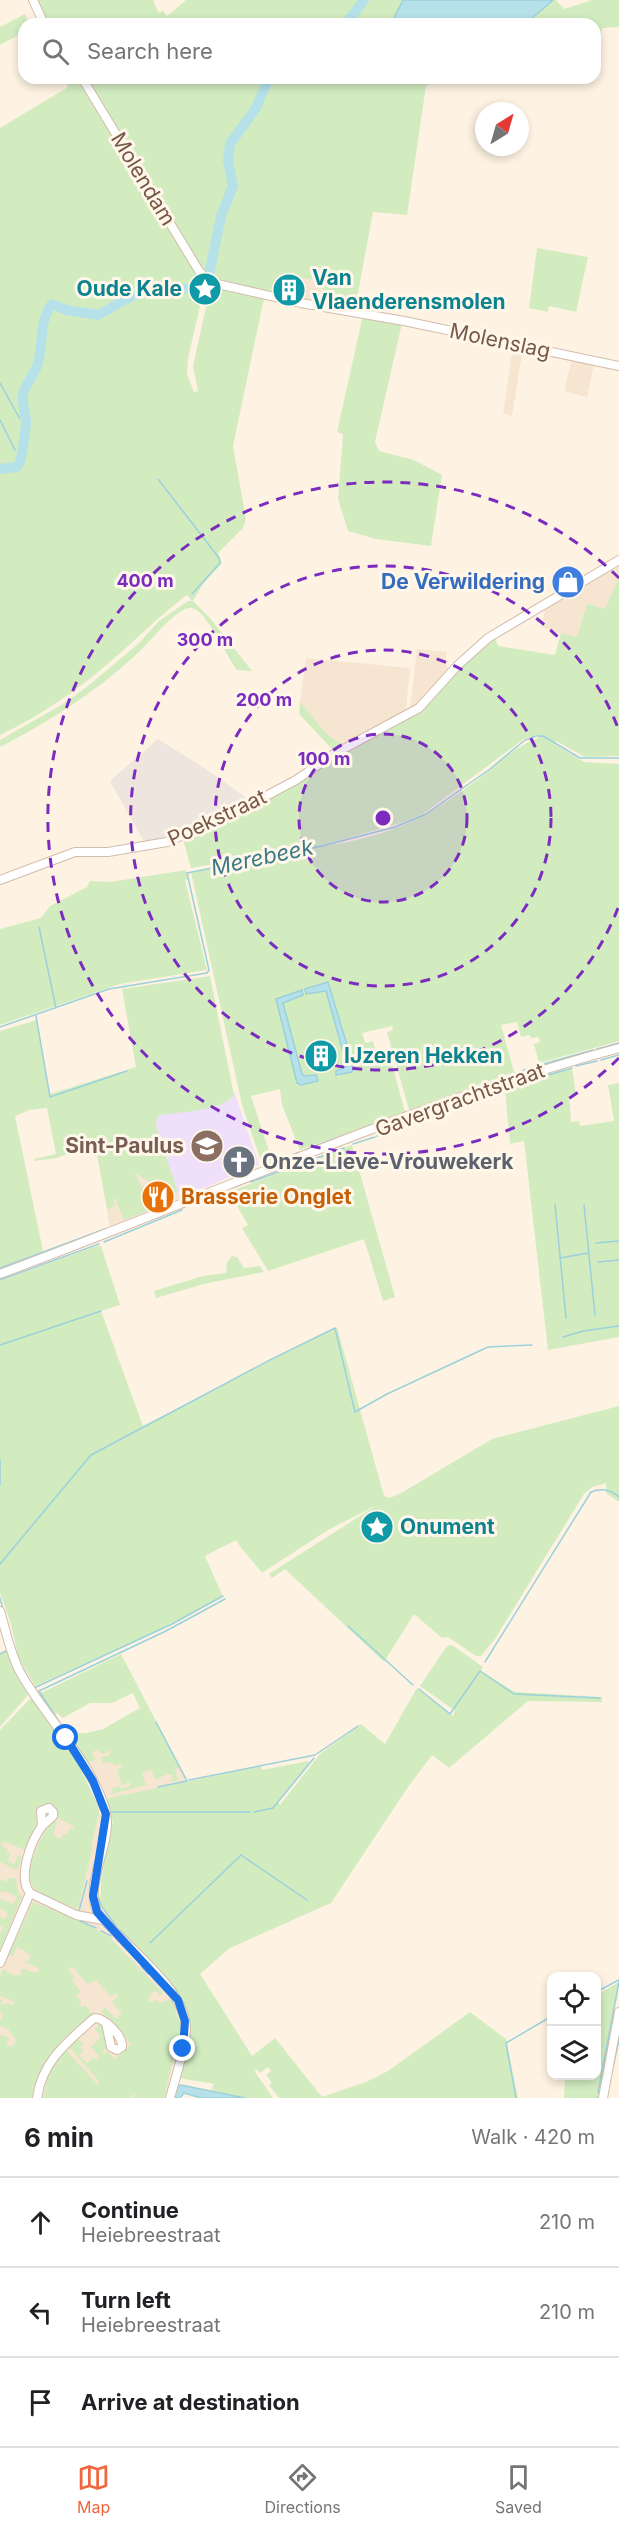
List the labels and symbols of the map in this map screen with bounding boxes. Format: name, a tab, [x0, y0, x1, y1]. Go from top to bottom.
north arrow	[475, 102, 529, 156]
street label: Molendam	[106, 128, 181, 230]
place label: Van Vlaenderensmolen	[312, 265, 506, 314]
place icon: Oude Kale	[187, 271, 223, 307]
building icon: Van Vlaenderensmolen	[271, 272, 307, 308]
place label: Oude Kale	[77, 276, 182, 301]
street label: Molenslag	[448, 318, 553, 363]
shop icon: De Verwildering	[550, 564, 586, 600]
place label: De Verwildering	[381, 569, 545, 594]
text: 400 m	[116, 570, 174, 591]
text: 300 m	[177, 629, 233, 650]
text: 200 m	[236, 689, 292, 710]
text: 100 m	[298, 748, 350, 769]
street label: Poekstraat	[163, 784, 270, 851]
centre of rings	[373, 808, 393, 828]
water label: Merebeek	[208, 833, 316, 881]
building icon: IJzeren Hekken	[303, 1038, 339, 1074]
place label: IJzeren Hekken	[344, 1043, 503, 1068]
street label: Gavergrachtstraat	[372, 1057, 548, 1142]
school or university icon: Sint-Paulus	[189, 1128, 225, 1164]
place label: Sint-Paulus	[65, 1133, 184, 1158]
church icon: Onze-Lieve-Vrouwekerk	[221, 1144, 257, 1180]
place label: Onze-Lieve-Vrouwekerk	[262, 1149, 514, 1174]
restaurant icon: Brasserie Onglet	[140, 1179, 176, 1215]
place label: Brasserie Onglet	[181, 1184, 352, 1209]
place icon: Onument	[359, 1509, 395, 1545]
place label: Onument	[400, 1514, 495, 1539]
route start	[52, 1724, 78, 1750]
route end	[169, 2035, 195, 2061]

